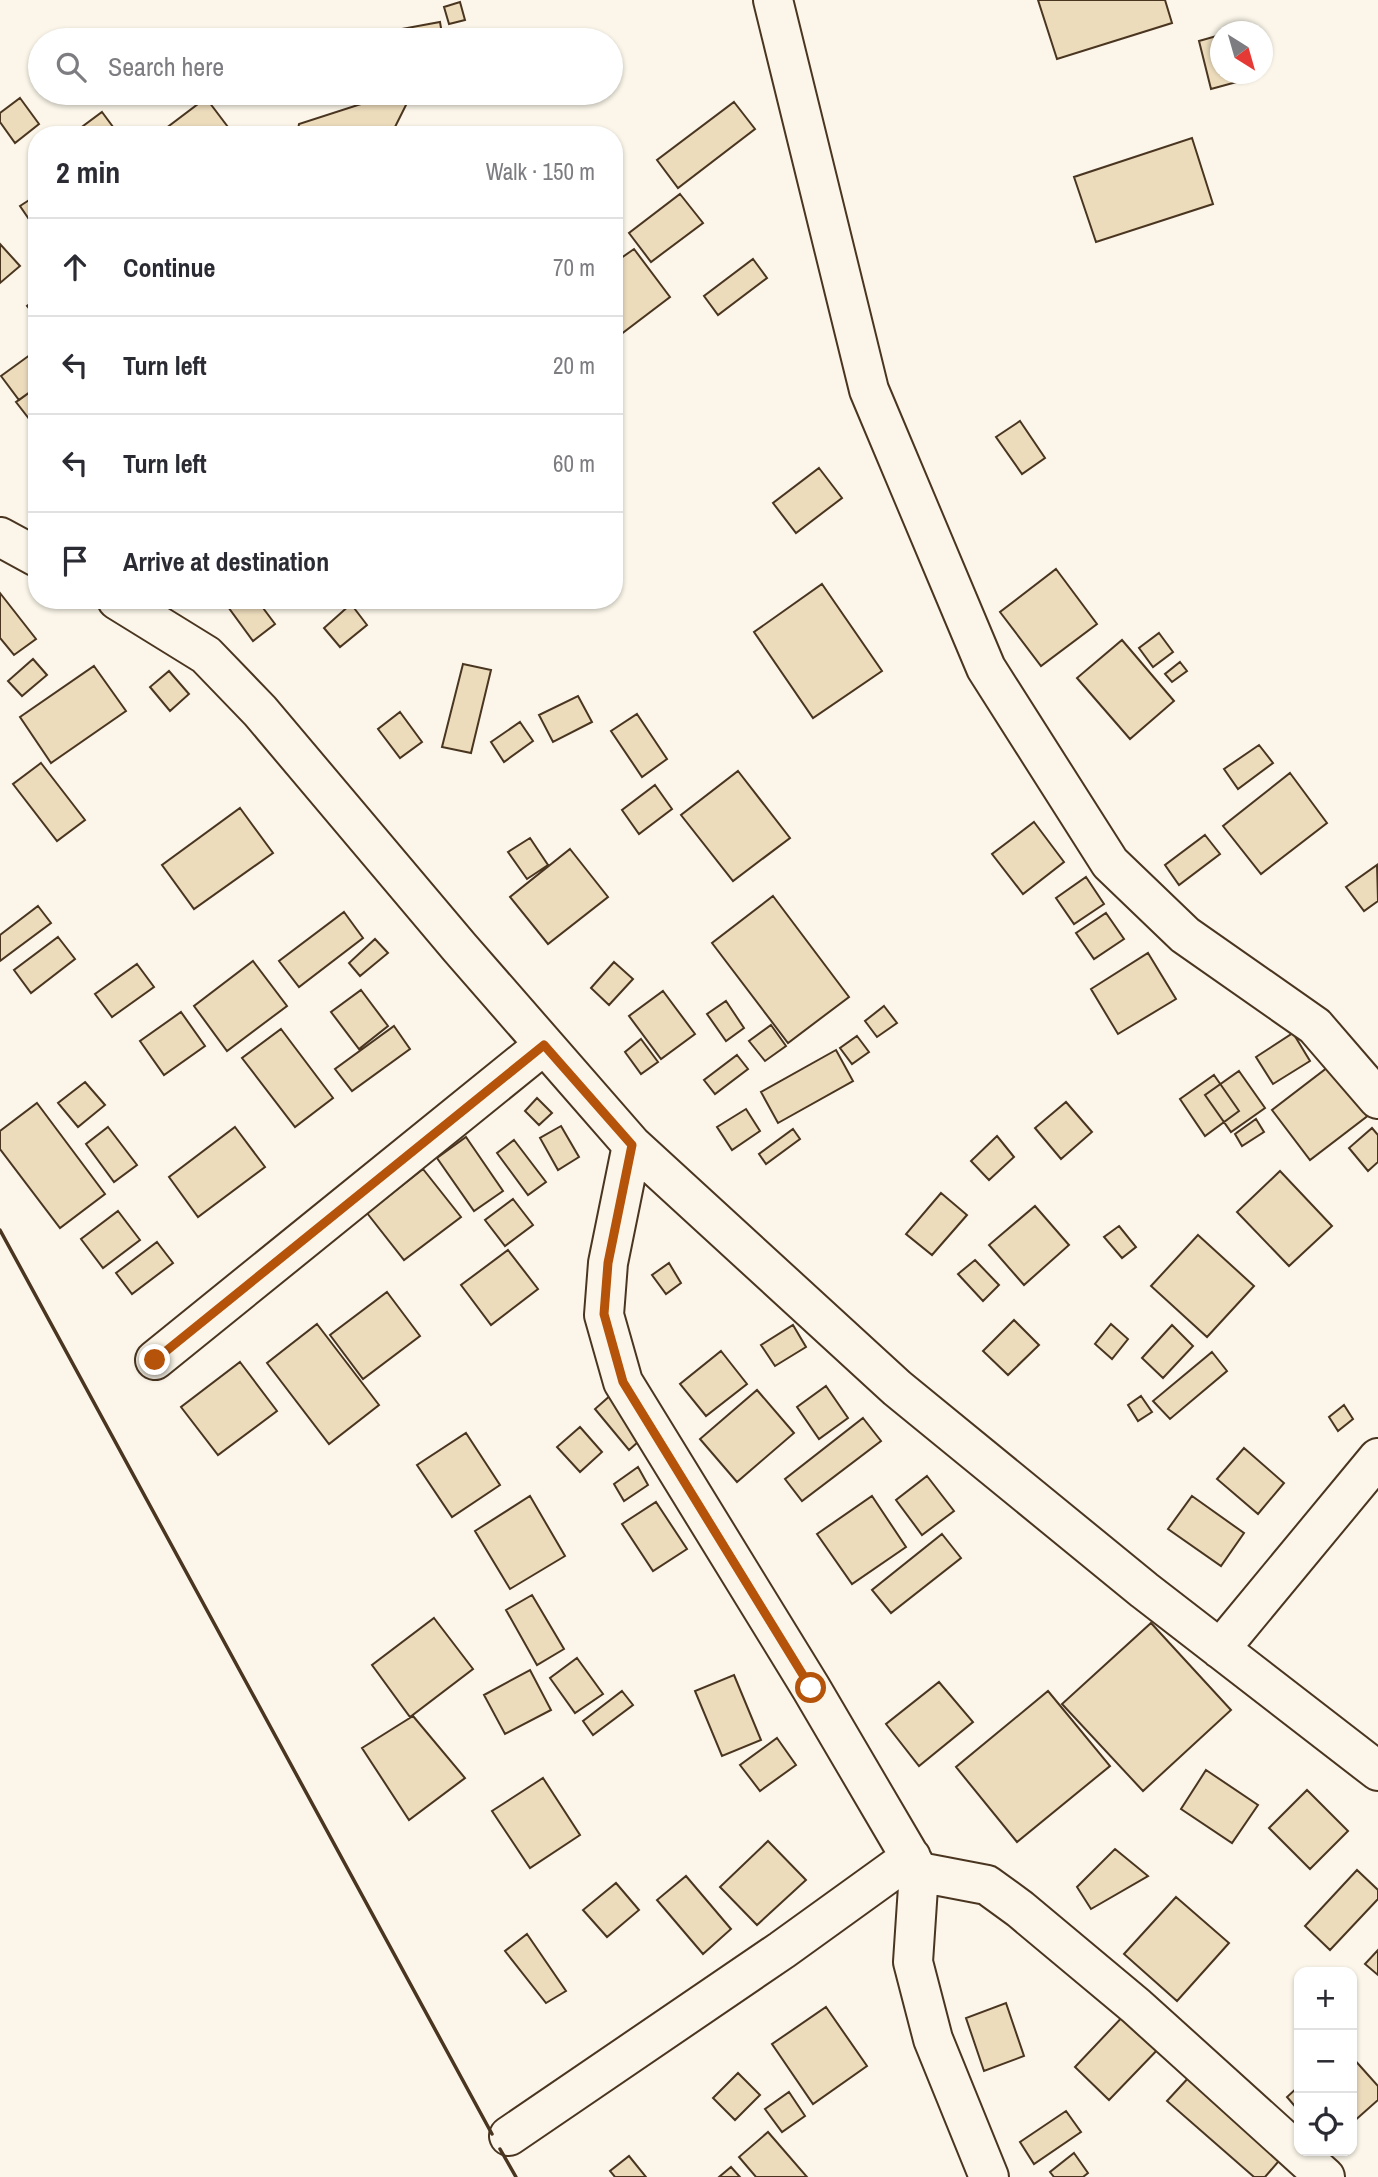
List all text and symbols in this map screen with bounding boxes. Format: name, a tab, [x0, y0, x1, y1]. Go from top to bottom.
north arrow	[1210, 21, 1273, 84]
search box	[28, 28, 623, 105]
icon: search	[52, 48, 90, 86]
text: Search here	[108, 49, 224, 84]
text: 2 min	[56, 152, 120, 192]
text: Walk · 150 m	[486, 156, 595, 187]
icon: ahead	[56, 248, 94, 286]
text: Continue	[123, 250, 215, 285]
text: 70 m	[553, 252, 595, 283]
icon: left	[56, 346, 94, 384]
text: Turn left	[123, 348, 207, 383]
text: 20 m	[553, 350, 595, 381]
icon: left	[56, 444, 94, 482]
text: Turn left	[123, 446, 207, 481]
text: 60 m	[553, 448, 595, 479]
icon: arrive	[56, 542, 94, 580]
text: Arrive at destination	[123, 544, 329, 579]
route end	[139, 1344, 170, 1375]
route start	[795, 1672, 826, 1703]
map controls	[1294, 1967, 1357, 2156]
button: +	[1294, 1967, 1357, 2030]
button: −	[1294, 2030, 1357, 2093]
button: locate	[1294, 2093, 1357, 2156]

